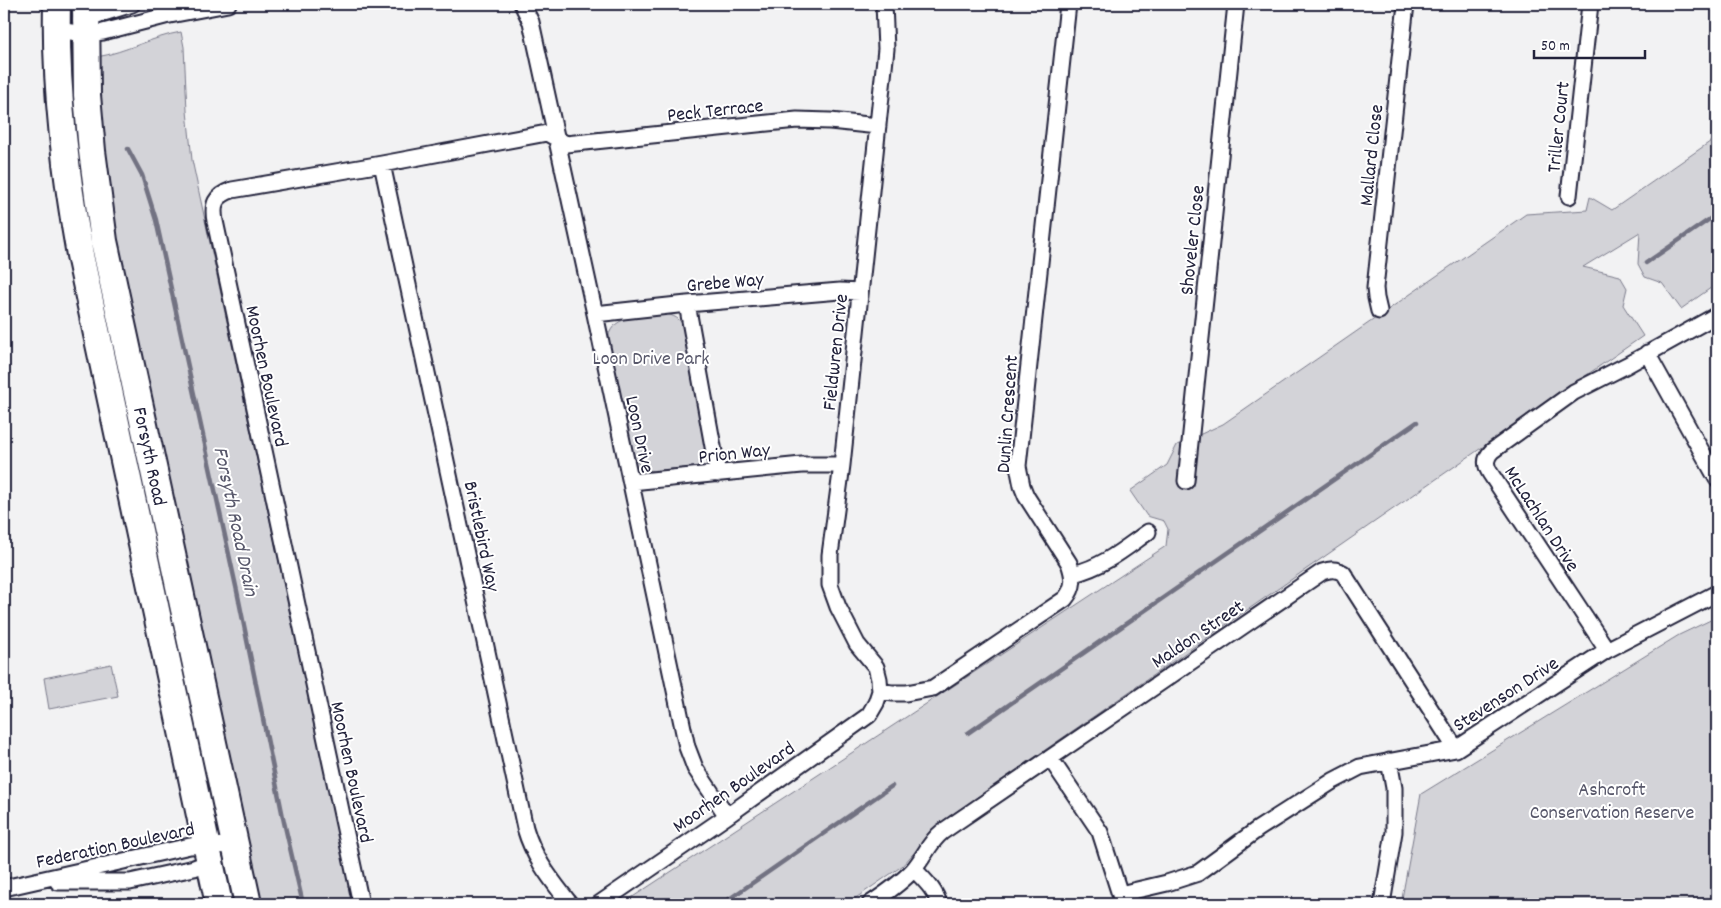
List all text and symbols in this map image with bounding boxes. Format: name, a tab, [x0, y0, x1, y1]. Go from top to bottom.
scale bar	[1534, 28, 1645, 60]
text: 50 m	[1541, 36, 1570, 58]
street label: Triller Court	[1541, 80, 1579, 174]
street label: Peck Terrace	[666, 93, 765, 131]
street label: Mallard Close	[1354, 103, 1392, 208]
street label: Shoveler Close	[1174, 184, 1214, 297]
street label: Grebe Way	[686, 267, 766, 301]
street label: Fieldwren Drive	[817, 292, 857, 412]
street label: Moorhen Boulevard	[236, 303, 294, 450]
park label: Loon Drive Park	[593, 346, 710, 374]
street label: Dunlin Crescent	[991, 354, 1027, 474]
street label: Loon Drive	[616, 393, 660, 476]
street label: Forsyth Road	[124, 405, 172, 509]
street label: Prion Way	[697, 437, 772, 473]
water label: Forsyth Road Drain	[204, 444, 265, 600]
street label: McLachlan Drive	[1496, 461, 1585, 578]
street label: Bristlebird Way	[455, 479, 506, 595]
street label: Maldon Street	[1147, 594, 1251, 677]
street label: Stevenson Drive	[1448, 651, 1565, 740]
street label: Moorhen Boulevard	[321, 699, 379, 846]
street label: Moorhen Boulevard	[668, 736, 802, 841]
park label: Ashcroft Conservation Reserve	[1530, 777, 1694, 828]
street label: Federation Boulevard	[34, 816, 198, 877]

